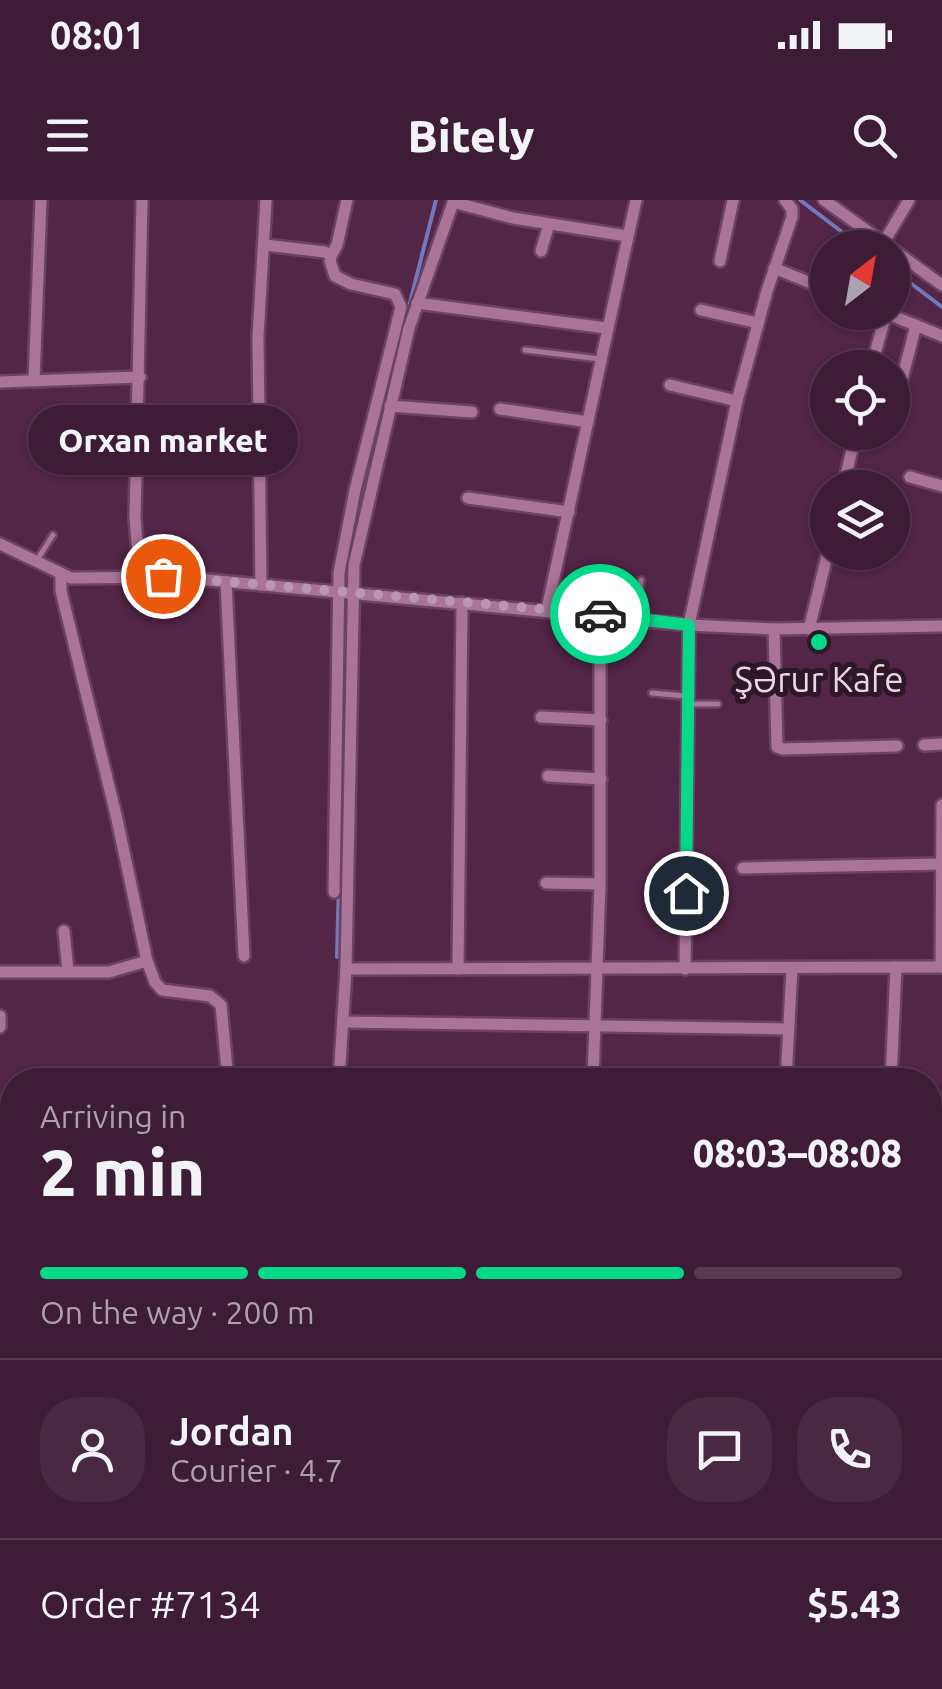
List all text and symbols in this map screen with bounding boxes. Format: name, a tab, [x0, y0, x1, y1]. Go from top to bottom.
text: 08:01	[50, 14, 145, 56]
icon: menu	[40, 108, 95, 163]
icon: search	[847, 108, 902, 163]
text: Bitely	[408, 110, 534, 161]
north arrow	[810, 230, 910, 330]
map controls	[810, 230, 910, 570]
button: locate	[810, 350, 910, 450]
callout: Orxan market	[28, 406, 298, 476]
text: Orxan market	[58, 422, 268, 458]
button: layers	[810, 470, 910, 570]
pin	[121, 534, 206, 619]
icon: bag	[136, 549, 191, 604]
courier	[550, 564, 650, 664]
icon: car	[573, 587, 628, 642]
marker: Şərur Kafe	[808, 631, 830, 653]
place label: Şərur Kafe	[734, 659, 904, 699]
pin	[644, 851, 729, 936]
icon: home	[659, 866, 714, 921]
text: Arriving in	[40, 1098, 186, 1134]
text: 08:03–08:08	[693, 1132, 902, 1174]
text: 2 min	[40, 1135, 205, 1208]
text: On the way · 200 m	[40, 1294, 315, 1330]
button: person	[40, 1397, 145, 1502]
button: chat	[667, 1397, 772, 1502]
button: phone	[797, 1397, 902, 1502]
text: Jordan	[170, 1410, 294, 1452]
text: Courier · 4.7	[170, 1452, 343, 1488]
text: Order #7134	[40, 1583, 261, 1625]
text: $5.43	[807, 1583, 902, 1625]

